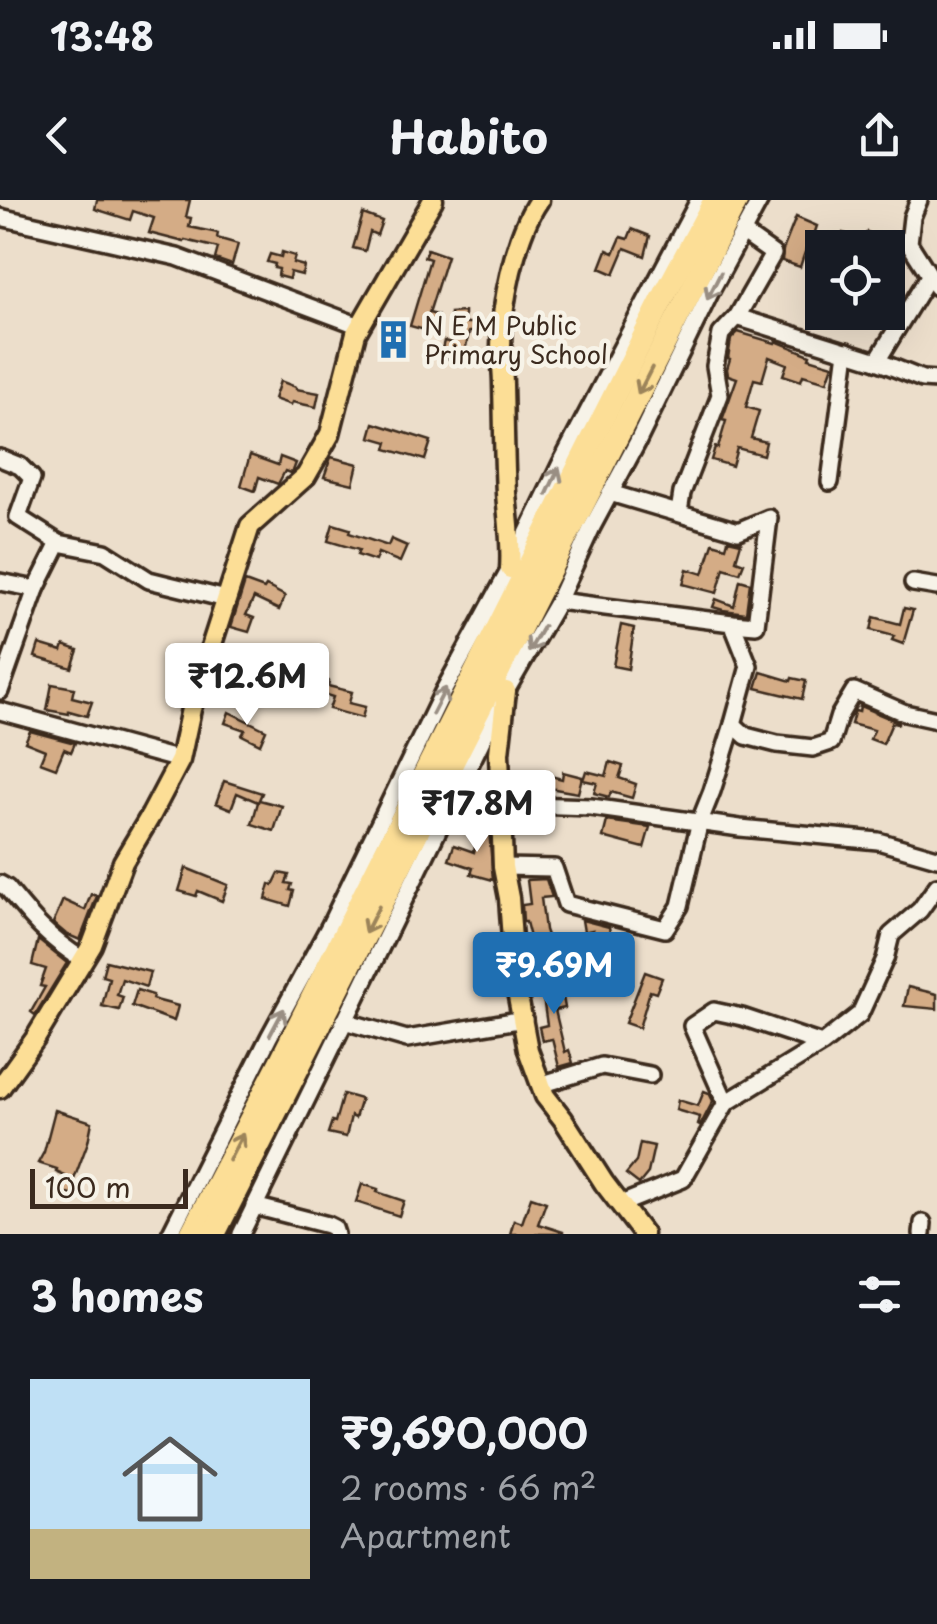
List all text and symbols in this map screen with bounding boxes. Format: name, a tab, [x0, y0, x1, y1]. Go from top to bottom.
text: 13:48	[50, 7, 154, 64]
text: Habito	[389, 101, 548, 169]
icon: back	[30, 108, 85, 163]
icon: share	[852, 108, 907, 163]
map controls	[805, 230, 905, 330]
button: locate	[805, 230, 905, 330]
one-way arrow	[703, 270, 723, 300]
place label: N E M Public Primary School	[424, 306, 608, 373]
building icon: N E M Public Primary School	[373, 318, 415, 360]
one-way arrow	[635, 365, 654, 395]
one-way arrow	[544, 467, 563, 497]
one-way arrow	[526, 624, 546, 653]
pin: ₹12.6M	[166, 643, 328, 728]
text: ₹12.6M	[187, 651, 307, 699]
one-way arrow	[430, 686, 449, 716]
pin: ₹17.8M	[396, 770, 558, 855]
text: ₹17.8M	[420, 778, 534, 826]
one-way arrow	[362, 905, 381, 935]
pin: ₹9.69M	[473, 932, 635, 1017]
text: ₹9.69M	[495, 940, 613, 988]
one-way arrow	[268, 1008, 288, 1038]
one-way arrow	[227, 1133, 246, 1163]
scale bar	[30, 1164, 188, 1208]
text: 100 m	[45, 1165, 131, 1208]
text: 3 homes	[30, 1263, 203, 1326]
icon: filters	[852, 1267, 907, 1322]
text: ₹9,690,000	[340, 1400, 588, 1463]
icon: home	[110, 1419, 230, 1539]
text: 2 rooms · 66 m²	[340, 1463, 597, 1511]
text: Apartment	[340, 1511, 511, 1559]

